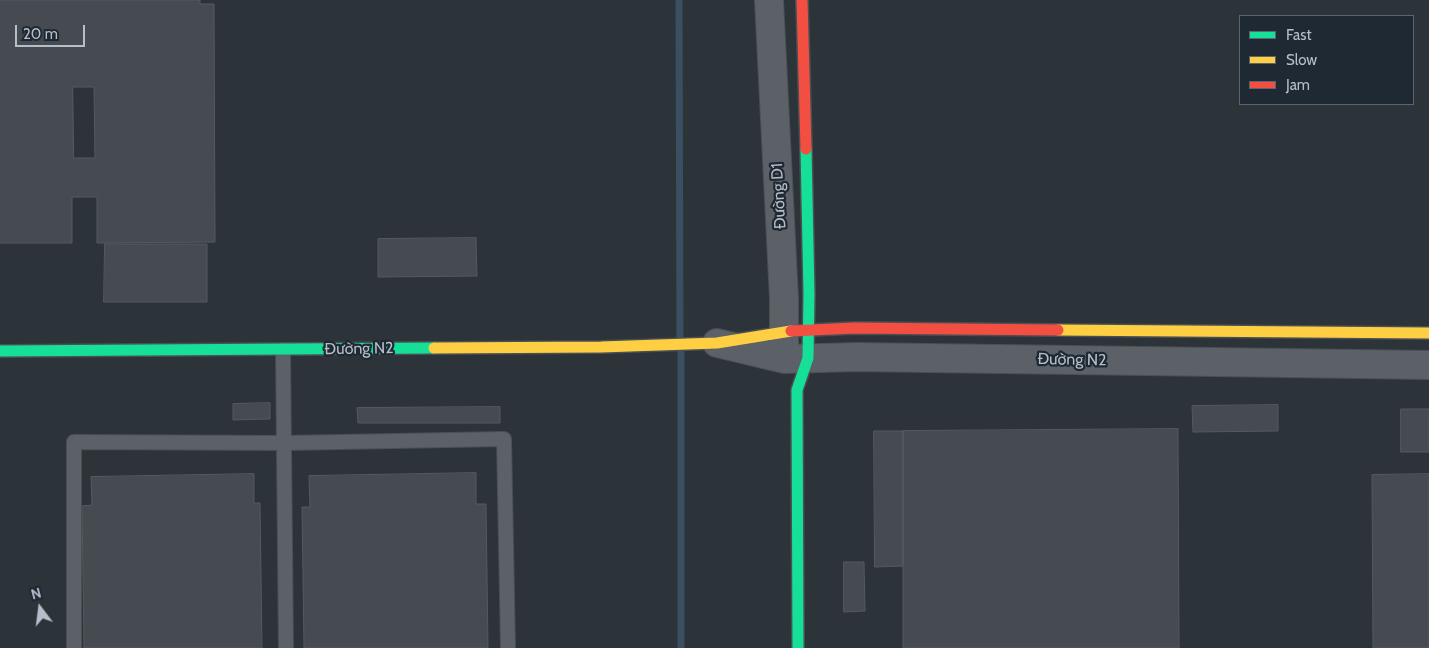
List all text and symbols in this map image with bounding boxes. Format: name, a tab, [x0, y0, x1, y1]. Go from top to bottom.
scale bar	[18, 15, 88, 47]
legend	[1239, 15, 1414, 105]
text: 20 m	[23, 25, 58, 43]
text: Fast	[1286, 26, 1311, 44]
text: Slow	[1286, 51, 1317, 69]
text: Jam	[1286, 76, 1310, 94]
street label: Đường D1	[768, 162, 790, 230]
street label: Đường N2	[324, 339, 394, 359]
street label: Đường N2	[1037, 350, 1107, 370]
north arrow	[15, 583, 65, 633]
text: N	[29, 584, 43, 603]

